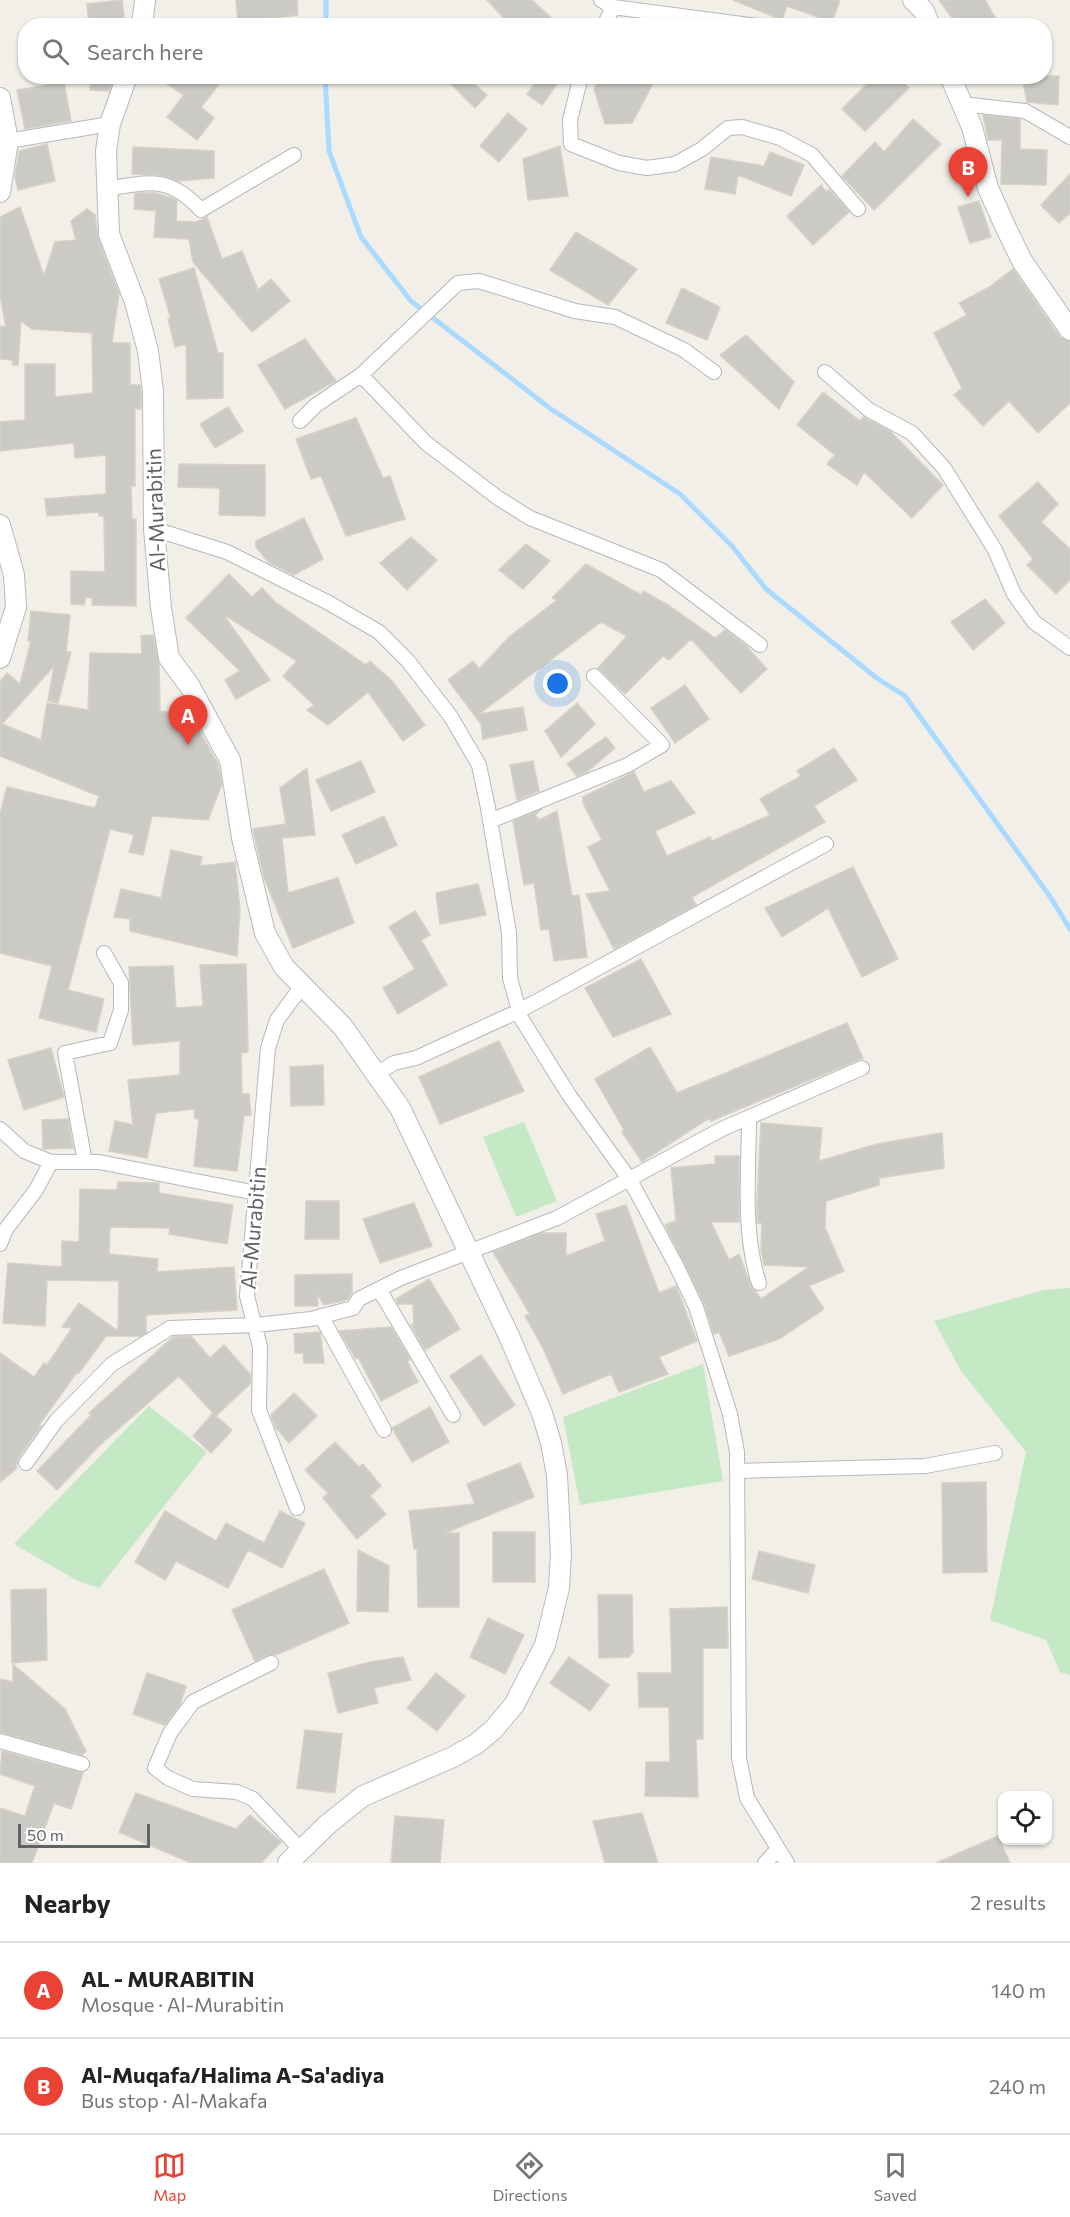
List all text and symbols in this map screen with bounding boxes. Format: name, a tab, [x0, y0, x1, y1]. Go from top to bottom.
search box	[18, 18, 1052, 84]
icon: search	[39, 35, 72, 68]
text: Search here	[87, 38, 203, 65]
pin: B	[948, 148, 988, 197]
street label: Al-Murabitin	[140, 448, 169, 572]
your location	[543, 669, 572, 698]
pin: A	[168, 696, 207, 745]
street label: Al-Murabitin	[235, 1165, 270, 1290]
map controls	[998, 1791, 1052, 1845]
button: locate	[998, 1791, 1052, 1845]
scale bar	[18, 1821, 150, 1848]
text: 50 m	[27, 1825, 64, 1844]
text: Nearby	[24, 1887, 111, 1918]
text: 2 results	[970, 1890, 1046, 1914]
text: AL - MURABITIN	[81, 1965, 254, 1992]
text: A	[36, 1978, 51, 2002]
text: 140 m	[991, 1978, 1046, 2002]
text: Mosque · Al-Murabitin	[81, 1992, 284, 2016]
text: Al-Muqafa/Halima A-Sa'adiya	[81, 2061, 384, 2088]
text: B	[37, 2074, 50, 2098]
text: 240 m	[989, 2074, 1046, 2098]
text: Bus stop · Al-Makafa	[81, 2088, 267, 2112]
tab: Map	[153, 2149, 186, 2204]
tab: Directions	[492, 2149, 567, 2204]
tab: Saved	[874, 2149, 917, 2204]

